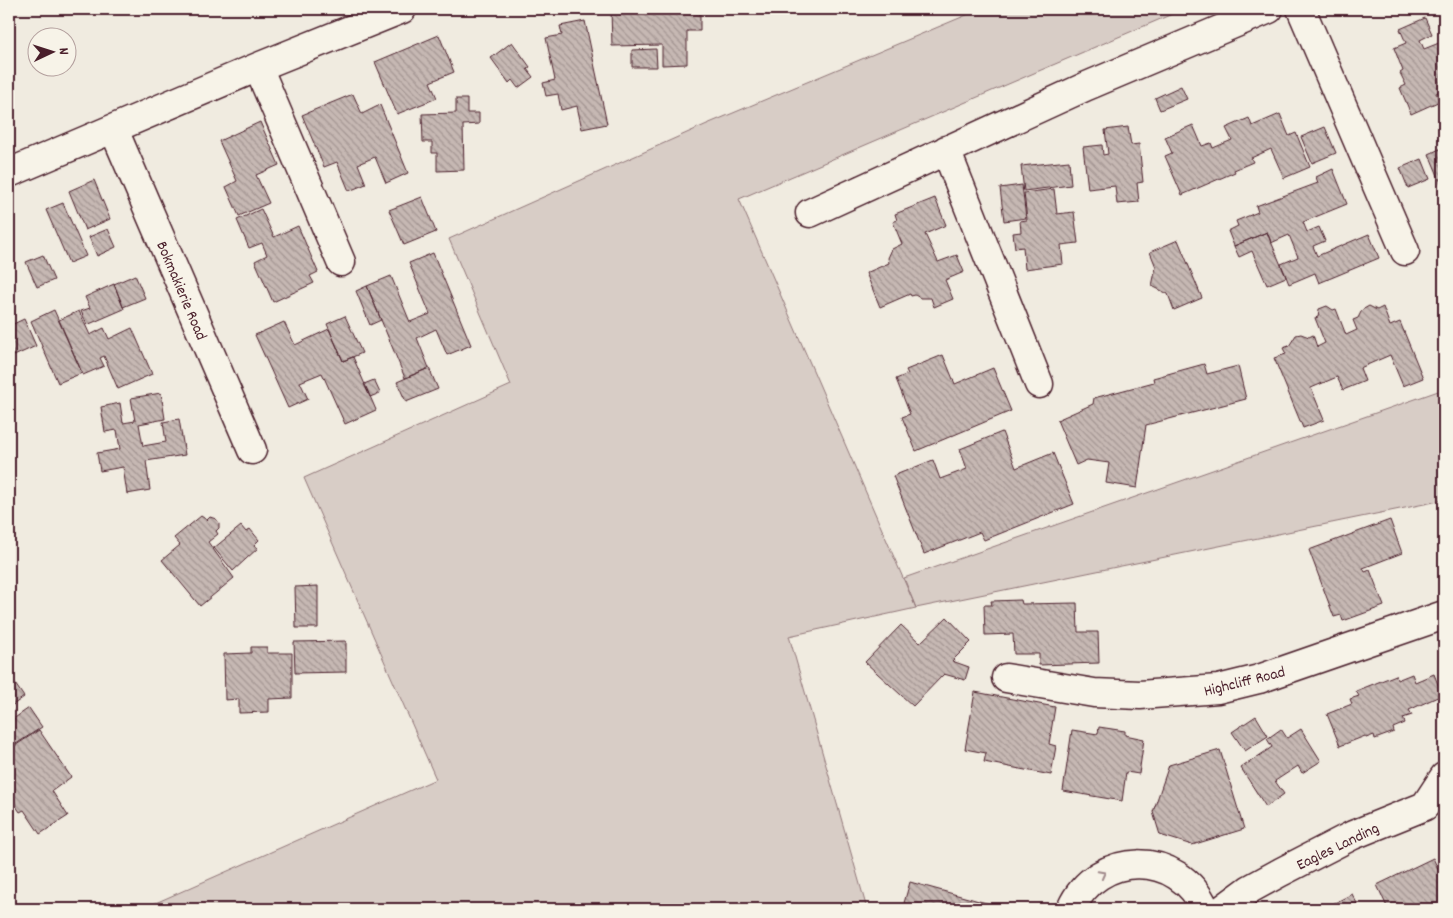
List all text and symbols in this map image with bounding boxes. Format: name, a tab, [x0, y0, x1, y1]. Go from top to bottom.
north arrow	[28, 28, 78, 78]
text: N	[53, 47, 73, 55]
street label: Bokmakierie Road	[149, 238, 212, 344]
street label: Highcliff Road	[1202, 661, 1288, 704]
street label: Eagles Landing	[1293, 817, 1383, 877]
one-way arrow	[1097, 870, 1106, 880]

